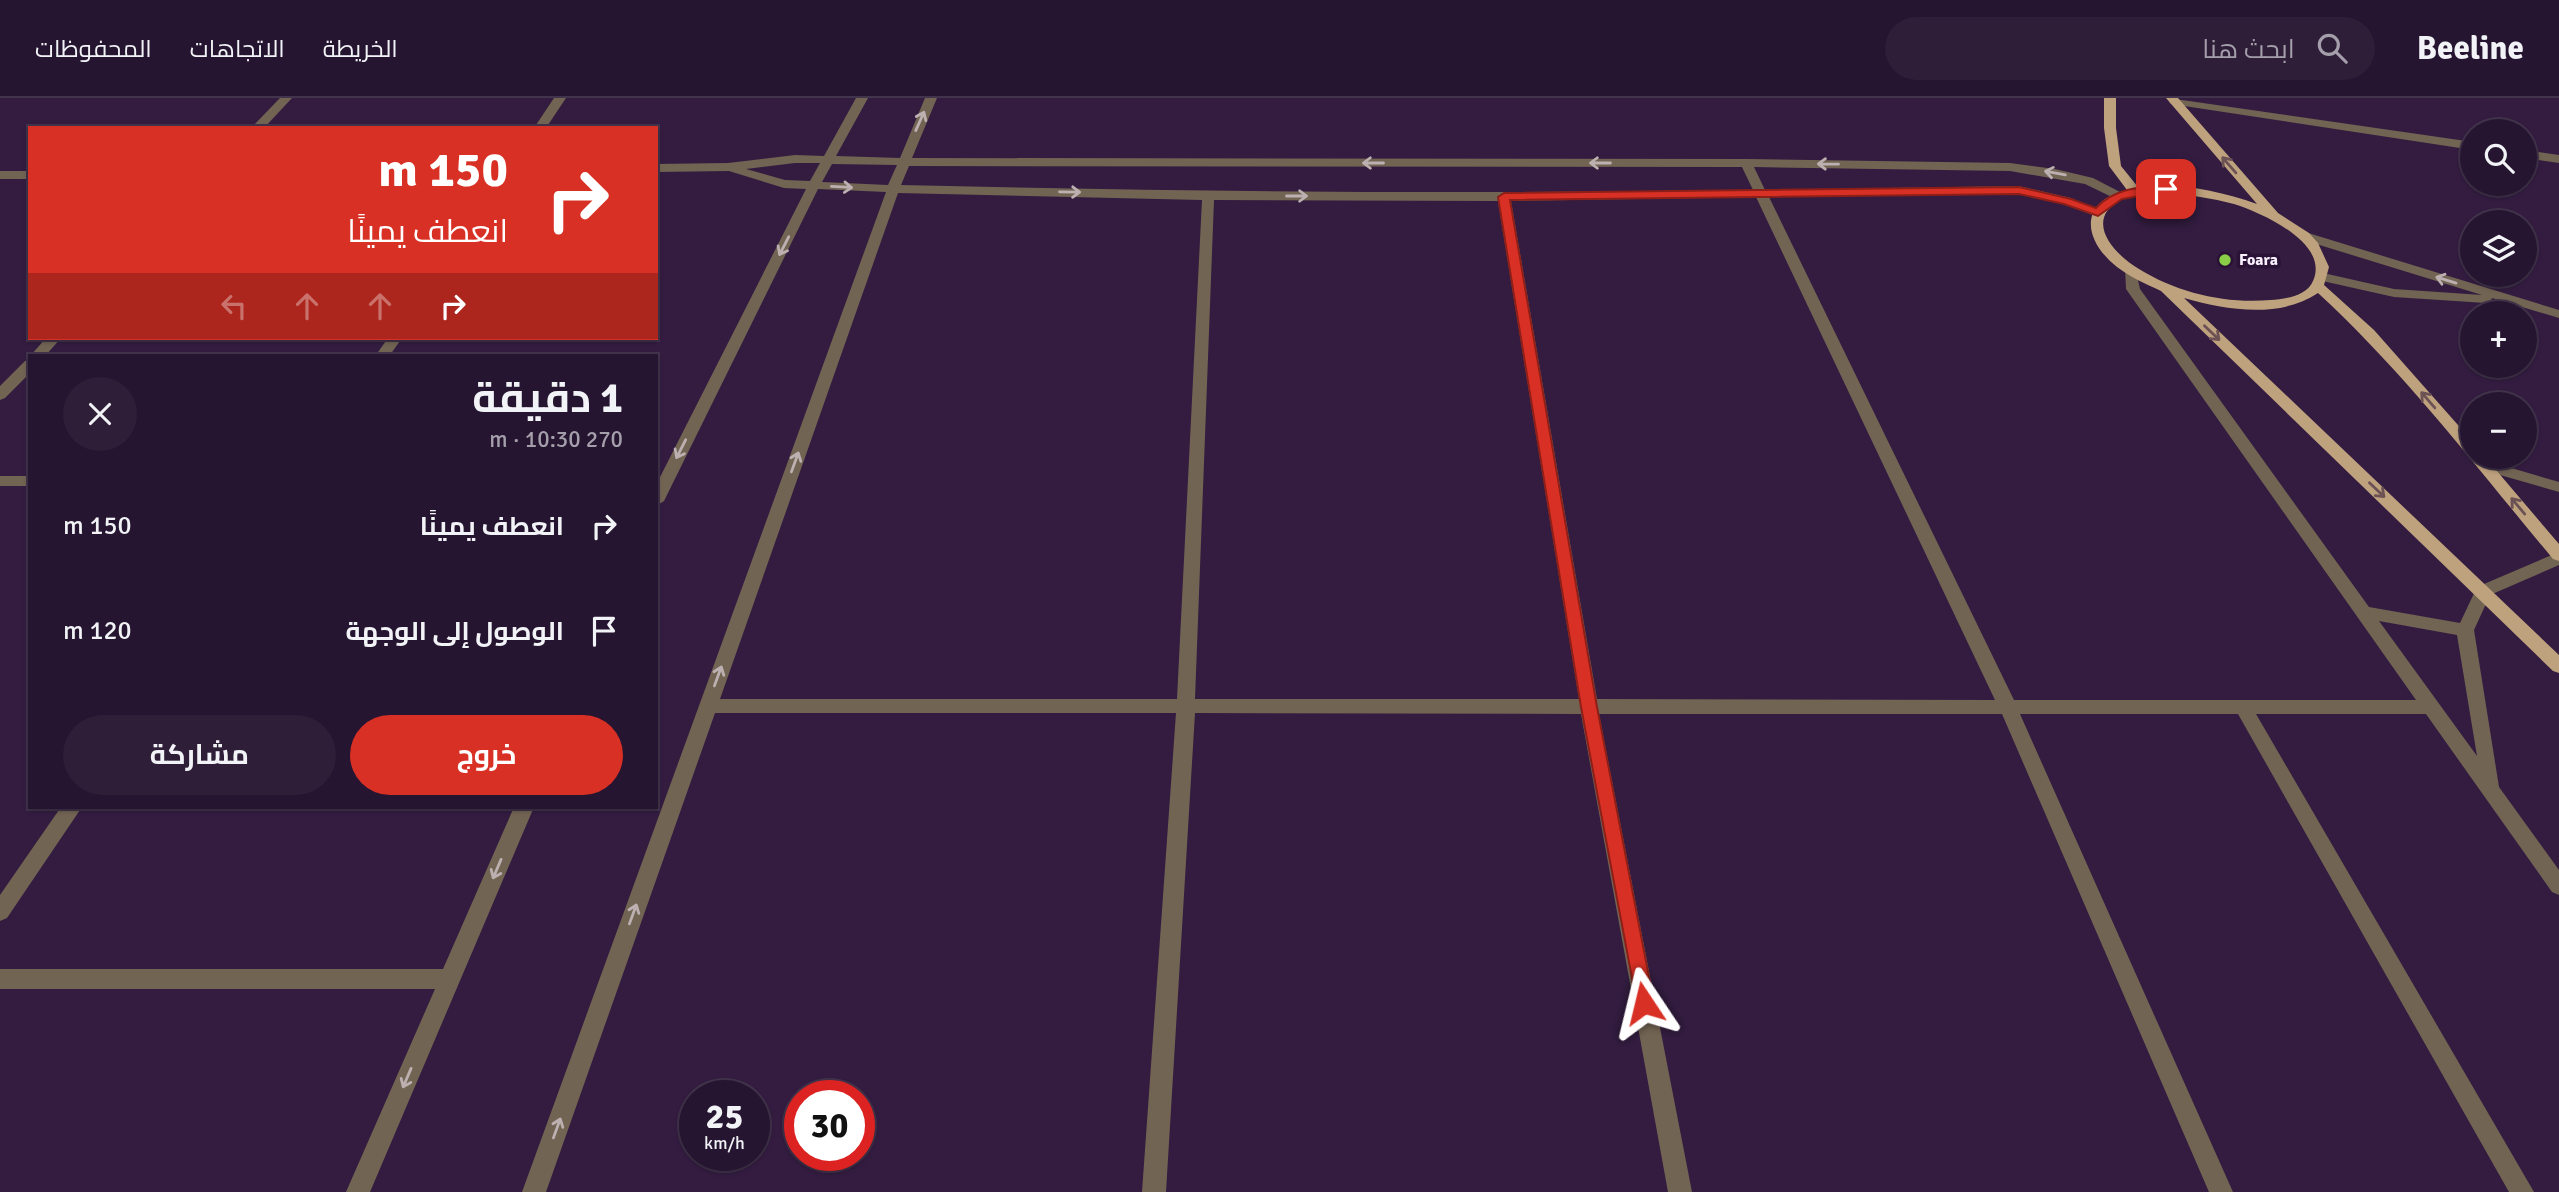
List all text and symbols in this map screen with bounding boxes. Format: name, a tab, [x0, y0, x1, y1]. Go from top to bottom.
search box	[1885, 17, 2375, 80]
text: Beeline	[2417, 28, 2524, 69]
icon: search	[2313, 29, 2351, 67]
text: المحفوظات	[35, 34, 152, 64]
text: الاتجاهات	[190, 34, 285, 64]
text: الخريطة	[323, 34, 398, 64]
text: ابحث هنا	[2202, 34, 2295, 66]
one-way arrow	[914, 110, 927, 132]
map controls	[2460, 119, 2537, 469]
button: search	[2460, 119, 2537, 196]
text: 150 m	[378, 140, 508, 200]
icon: right	[532, 154, 623, 245]
one-way arrow	[1361, 156, 1384, 170]
one-way arrow	[1589, 156, 1612, 170]
one-way arrow	[2221, 156, 2237, 174]
one-way arrow	[1816, 158, 1839, 171]
pin	[2136, 159, 2196, 219]
one-way arrow	[2044, 166, 2067, 180]
icon: arrive	[2147, 170, 2185, 208]
one-way arrow	[830, 180, 853, 193]
one-way arrow	[1058, 186, 1081, 199]
one-way arrow	[1285, 189, 1308, 203]
button: layers	[2460, 210, 2537, 287]
text: انعطف يمينًا	[347, 212, 508, 251]
one-way arrow	[776, 235, 790, 256]
place label: Foara	[2239, 250, 2278, 270]
marker: Foara	[2217, 252, 2233, 268]
one-way arrow	[2435, 273, 2457, 285]
icon: left	[215, 287, 253, 325]
icon: ahead	[288, 287, 326, 325]
icon: ahead	[361, 287, 399, 325]
icon: right	[434, 287, 472, 325]
button: +	[2460, 301, 2537, 378]
one-way arrow	[2203, 325, 2220, 342]
text: 1 دقيقة	[472, 373, 623, 424]
button: close	[63, 377, 137, 451]
one-way arrow	[2420, 391, 2436, 409]
button: −	[2460, 392, 2537, 469]
text: 270 m · 10:30	[489, 425, 623, 454]
one-way arrow	[673, 438, 687, 459]
one-way arrow	[790, 452, 802, 474]
one-way arrow	[2368, 482, 2385, 499]
one-way arrow	[2510, 497, 2526, 515]
icon: right	[585, 507, 623, 545]
text: 150 m	[63, 510, 132, 542]
text: انعطف يمينًا	[420, 511, 564, 543]
icon: arrive	[585, 612, 623, 650]
text: 120 m	[63, 615, 132, 647]
text: الوصول إلى الوجهة	[345, 616, 564, 648]
one-way arrow	[713, 666, 726, 688]
button: مشاركة	[63, 715, 336, 795]
button: خروج	[350, 715, 623, 795]
one-way arrow	[490, 858, 503, 880]
one-way arrow	[628, 903, 641, 925]
position arrow	[1607, 966, 1681, 1040]
one-way arrow	[400, 1067, 413, 1089]
speed limit sign: 30	[784, 1080, 875, 1171]
text: 25	[706, 1095, 743, 1138]
one-way arrow	[552, 1117, 564, 1139]
text: km/h	[704, 1132, 745, 1154]

